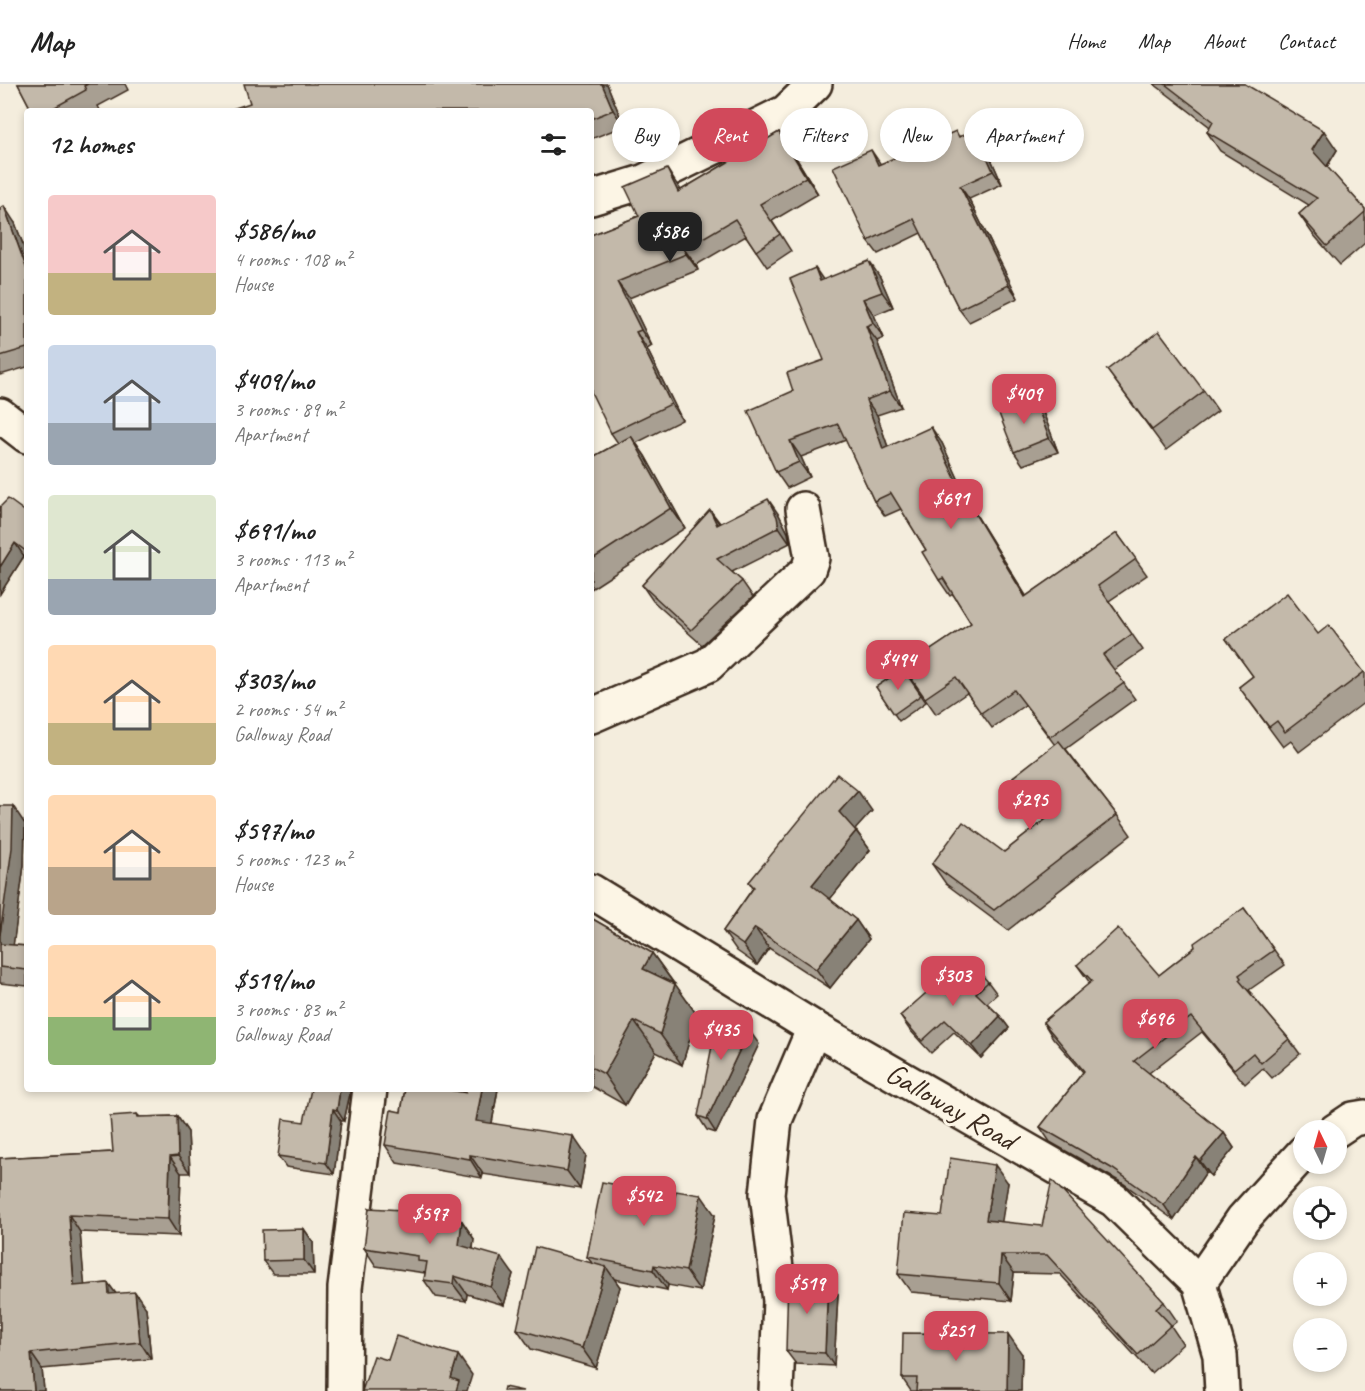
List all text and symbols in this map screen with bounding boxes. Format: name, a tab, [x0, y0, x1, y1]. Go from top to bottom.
text: Map	[30, 24, 73, 59]
text: Home	[1067, 28, 1105, 54]
text: Map	[1138, 28, 1170, 54]
text: About	[1203, 28, 1245, 54]
text: Contact	[1278, 28, 1335, 54]
chip: Buy	[612, 108, 680, 162]
chip: Rent	[692, 108, 768, 162]
chip: Filters	[780, 108, 868, 162]
chip: New	[880, 108, 952, 162]
chip: Apartment	[964, 108, 1084, 162]
text: 12 homes	[48, 128, 133, 161]
icon: filters	[537, 128, 570, 161]
pin: $586	[634, 212, 706, 263]
text: $586/mo	[234, 214, 314, 247]
icon: home	[96, 219, 168, 291]
text: $586	[652, 219, 688, 244]
text: 4 rooms · 108 m²	[234, 247, 351, 272]
text: House	[234, 272, 273, 297]
text: $409/mo	[234, 364, 314, 397]
icon: home	[96, 369, 168, 441]
pin: $409	[988, 374, 1060, 425]
text: $409	[1006, 381, 1042, 406]
text: 3 rooms · 89 m²	[234, 397, 342, 422]
text: Apartment	[234, 422, 307, 447]
pin: $691	[915, 479, 987, 530]
text: $691	[933, 486, 969, 511]
text: $691/mo	[234, 514, 314, 547]
icon: home	[96, 519, 168, 591]
text: 3 rooms · 113 m²	[234, 547, 351, 572]
text: Apartment	[234, 572, 307, 597]
pin: $494	[862, 640, 934, 691]
text: $494	[880, 647, 916, 672]
text: $303/mo	[234, 664, 314, 697]
icon: home	[96, 669, 168, 741]
text: 2 rooms · 54 m²	[234, 697, 342, 722]
text: Galloway Road	[234, 722, 330, 747]
pin: $295	[994, 780, 1066, 831]
text: $295	[1012, 787, 1048, 812]
text: $597/mo	[234, 814, 313, 847]
icon: home	[96, 819, 168, 891]
text: 5 rooms · 123 m²	[234, 847, 351, 872]
text: House	[234, 872, 273, 897]
pin: $303	[917, 956, 989, 1007]
text: $303	[935, 963, 971, 988]
text: $519/mo	[234, 964, 313, 997]
icon: home	[96, 969, 168, 1041]
text: 3 rooms · 83 m²	[234, 997, 342, 1022]
pin: $696	[1119, 999, 1191, 1050]
text: $696	[1137, 1006, 1173, 1031]
pin: $435	[685, 1010, 757, 1061]
text: $435	[703, 1017, 739, 1042]
text: Galloway Road	[234, 1022, 330, 1047]
street label: Galloway Road	[879, 1054, 1026, 1161]
north arrow	[1293, 1120, 1347, 1174]
map controls	[1293, 1120, 1347, 1372]
pin: $542	[608, 1176, 680, 1227]
text: $542	[626, 1183, 662, 1208]
button: locate	[1293, 1186, 1347, 1240]
pin: $597	[394, 1194, 466, 1245]
text: $597	[412, 1201, 448, 1226]
button: +	[1293, 1252, 1347, 1306]
pin: $519	[771, 1264, 843, 1315]
text: $519	[789, 1271, 825, 1296]
pin: $251	[920, 1311, 992, 1362]
text: $251	[938, 1318, 974, 1343]
button: −	[1293, 1318, 1347, 1372]

